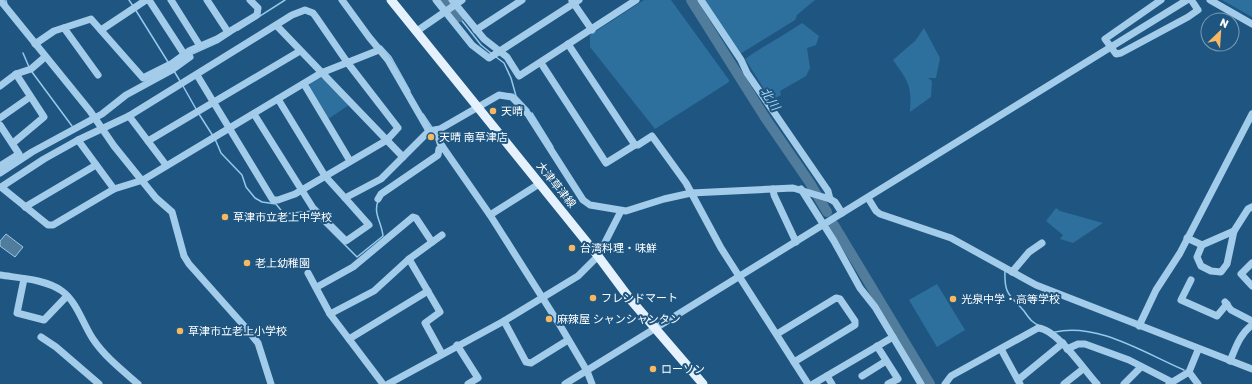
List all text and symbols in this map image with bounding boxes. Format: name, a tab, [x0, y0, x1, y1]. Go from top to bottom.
north arrow	[1200, 12, 1240, 52]
text: N	[1218, 16, 1230, 31]
water label: 北川	[758, 85, 783, 115]
place label: 天晴	[501, 105, 523, 118]
marker: 天晴	[488, 106, 498, 116]
place label: 天晴 南草津店	[439, 131, 508, 144]
marker: 天晴 南草津店	[426, 132, 436, 142]
street label: 大津草津線	[534, 160, 578, 210]
place label: 草津市立老上中学校	[233, 211, 332, 224]
marker: 草津市立老上中学校	[220, 212, 230, 222]
place label: 台湾料理・味鮮	[580, 242, 657, 255]
marker: 台湾料理・味鮮	[567, 243, 577, 253]
place label: 老上幼稚園	[255, 257, 310, 270]
marker: 老上幼稚園	[242, 258, 252, 268]
place label: フレンドマート	[601, 292, 678, 305]
marker: フレンドマート	[588, 293, 598, 303]
place label: 光泉中学・高等学校	[961, 293, 1060, 306]
marker: 光泉中学・高等学校	[948, 294, 958, 304]
place label: 麻辣屋 シャンシャンタン	[557, 313, 681, 326]
marker: 麻辣屋 シャンシャンタン	[544, 314, 554, 324]
place label: 草津市立老上小学校	[188, 325, 287, 338]
marker: 草津市立老上小学校	[175, 326, 185, 336]
place label: ローソン	[661, 363, 705, 376]
marker: ローソン	[648, 364, 658, 374]

